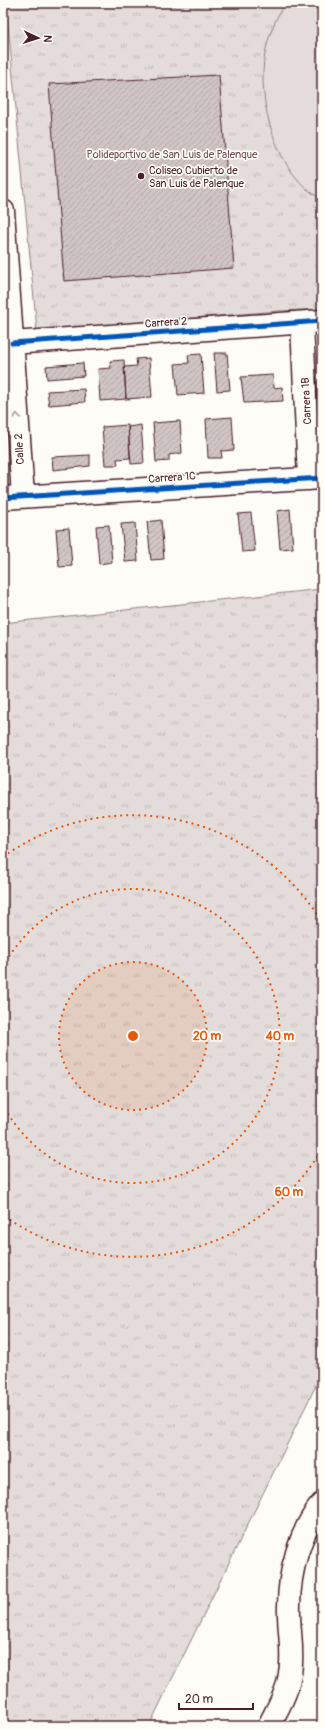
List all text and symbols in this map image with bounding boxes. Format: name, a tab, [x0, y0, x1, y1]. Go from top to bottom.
north arrow	[18, 18, 58, 58]
text: N	[41, 34, 54, 43]
park label: Polideportivo de San Luis de Palenque	[87, 148, 258, 161]
place label: Coliseo Cubierto de San Luis de Palenque	[149, 164, 245, 190]
marker: Coliseo Cubierto de San Luis de Palenque	[136, 171, 146, 181]
street label: Carrera 2	[144, 315, 188, 330]
street label: Carrera 1B	[299, 377, 314, 425]
one-way arrow	[13, 413, 22, 419]
street label: Calle 2	[12, 433, 27, 465]
street label: Carrera 1C	[148, 469, 196, 486]
centre of rings	[126, 1029, 140, 1043]
text: 20 m	[193, 1029, 221, 1044]
text: 40 m	[265, 1029, 295, 1044]
text: 60 m	[275, 1185, 304, 1200]
scale bar	[179, 1685, 253, 1711]
text: 20 m	[185, 1692, 214, 1707]

